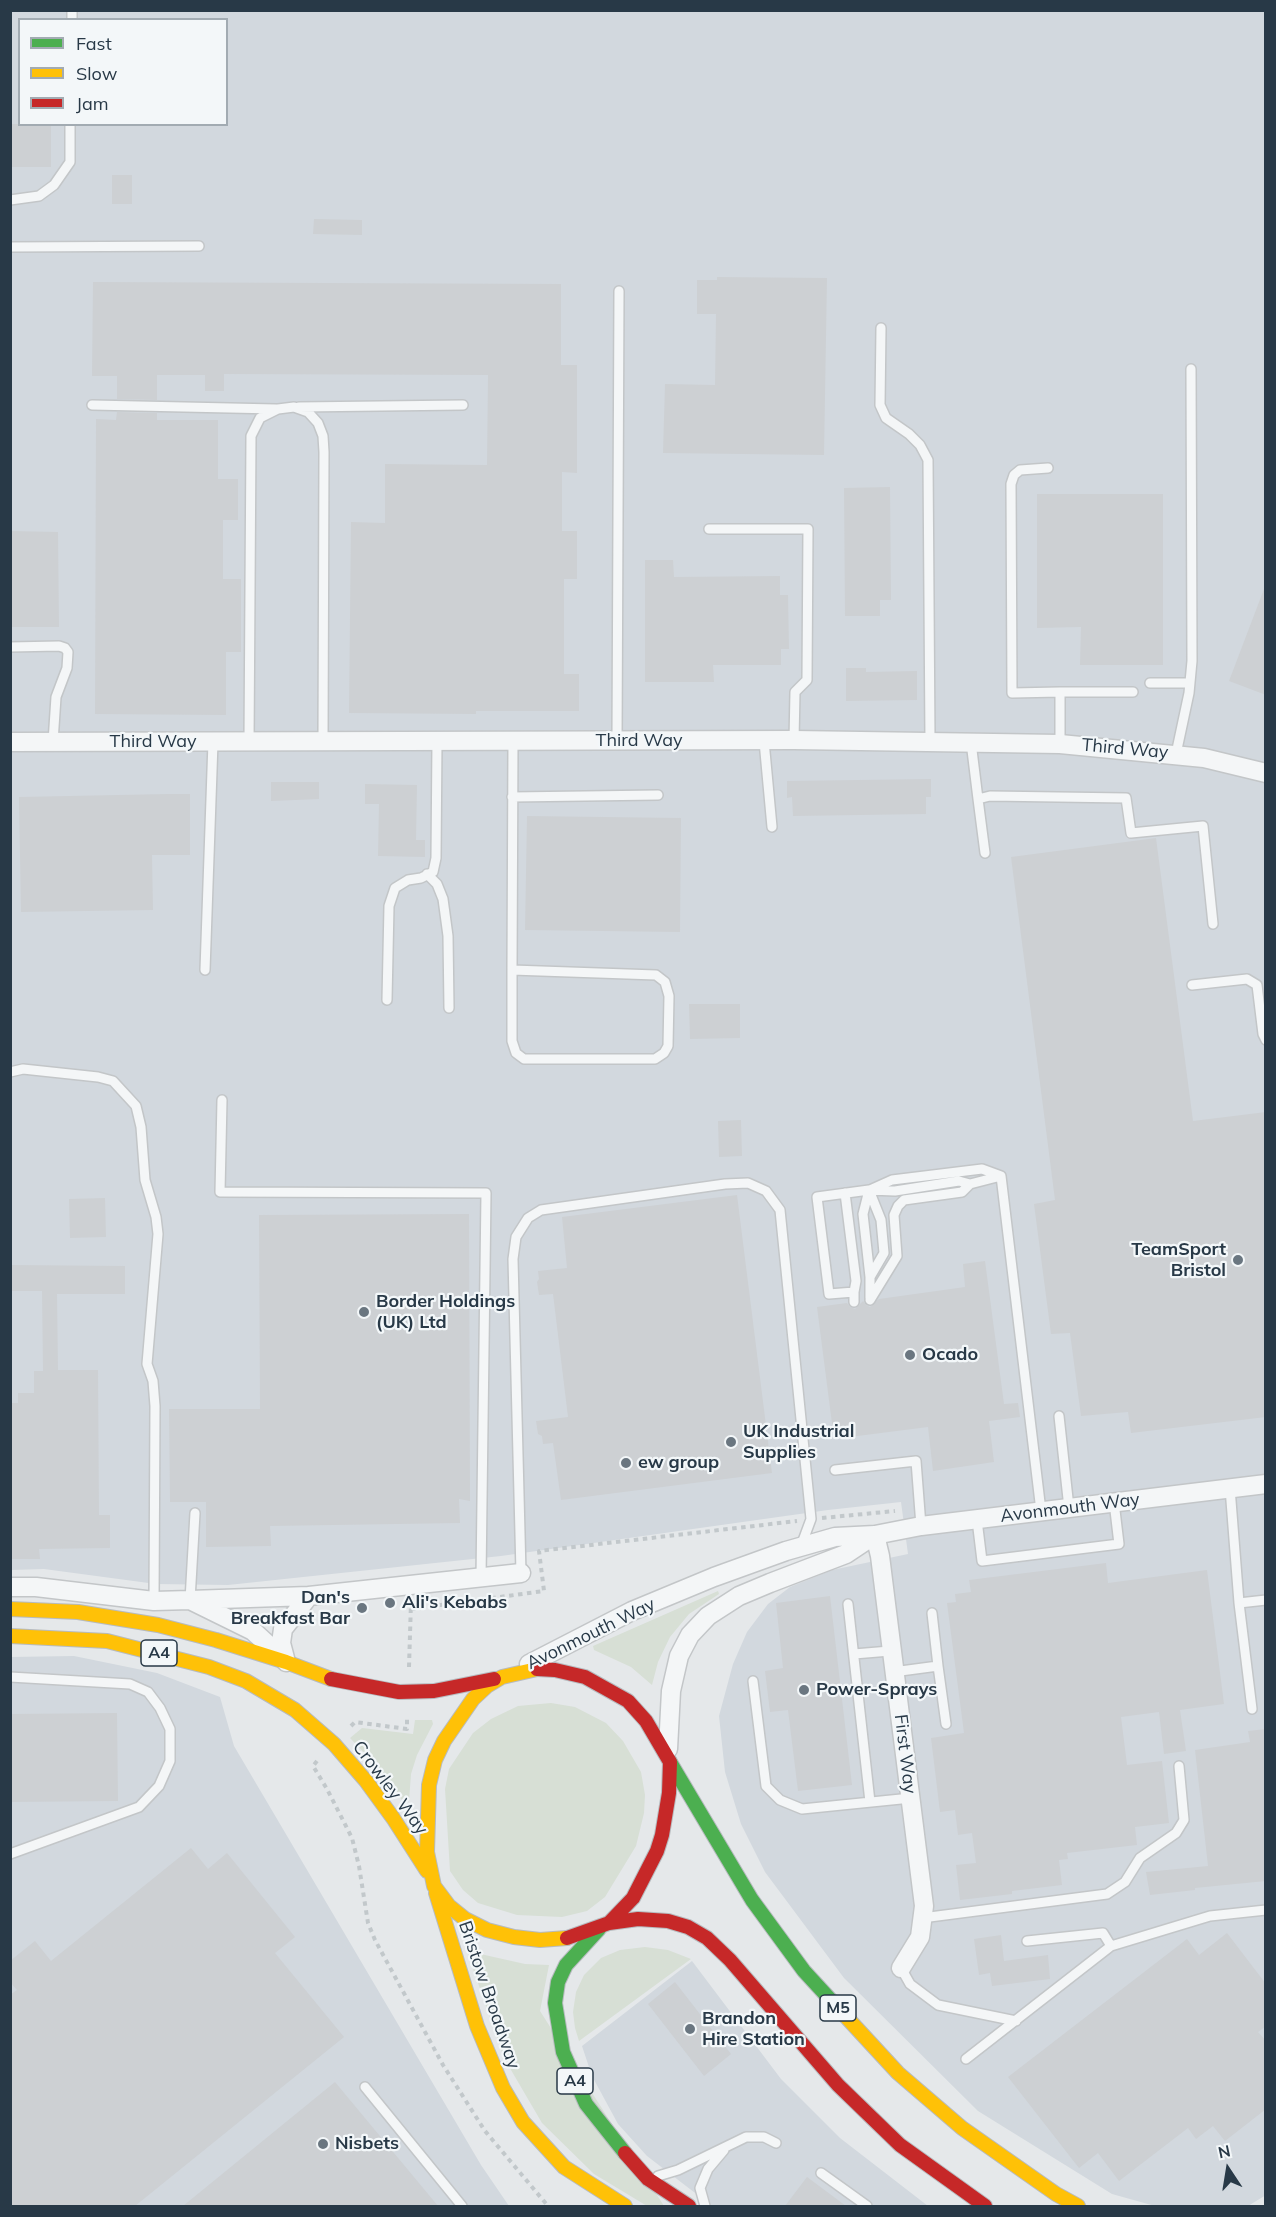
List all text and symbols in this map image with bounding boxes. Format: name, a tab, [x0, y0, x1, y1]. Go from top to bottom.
legend	[18, 18, 228, 126]
text: Fast	[76, 32, 112, 55]
text: Slow	[76, 62, 117, 85]
text: Jam	[76, 92, 109, 115]
street label: Third Way	[596, 730, 682, 752]
street label: Third Way	[110, 731, 196, 753]
street label: Third Way	[1081, 734, 1169, 764]
place label: TeamSport Bristol	[1131, 1239, 1226, 1282]
marker: TeamSport Bristol	[1231, 1253, 1245, 1267]
place label: Border Holdings (UK) Ltd	[376, 1291, 515, 1334]
marker: Border Holdings (UK) Ltd	[357, 1305, 371, 1319]
place label: Ocado	[922, 1344, 978, 1366]
marker: Ocado	[903, 1348, 917, 1362]
place label: UK Industrial Supplies	[743, 1421, 854, 1464]
marker: UK Industrial Supplies	[724, 1435, 738, 1449]
place label: ew group	[638, 1452, 719, 1474]
marker: ew group	[619, 1456, 633, 1470]
street label: Avonmouth Way	[999, 1489, 1141, 1527]
place label: Dan's Breakfast Bar	[231, 1587, 350, 1630]
place label: Ali's Kebabs	[402, 1592, 507, 1614]
street label: Avonmouth Way	[523, 1594, 659, 1674]
marker: Ali's Kebabs	[383, 1596, 397, 1610]
marker: Dan's Breakfast Bar	[355, 1601, 369, 1615]
road number: A4	[141, 1640, 177, 1666]
place label: Power-Sprays	[816, 1679, 937, 1701]
marker: Power-Sprays	[797, 1683, 811, 1697]
street label: First Way	[889, 1713, 921, 1795]
street label: Crowley Way	[348, 1737, 432, 1839]
street label: Bristow Broadway	[454, 1918, 524, 2072]
road number: M5	[820, 1995, 856, 2021]
place label: Brandon Hire Station	[702, 2008, 805, 2050]
marker: Brandon Hire Station	[683, 2022, 697, 2036]
road number: A4	[557, 2068, 593, 2094]
place label: Nisbets	[335, 2133, 399, 2155]
marker: Nisbets	[316, 2137, 330, 2151]
north arrow	[1198, 2139, 1258, 2199]
text: N	[1216, 2140, 1232, 2162]

